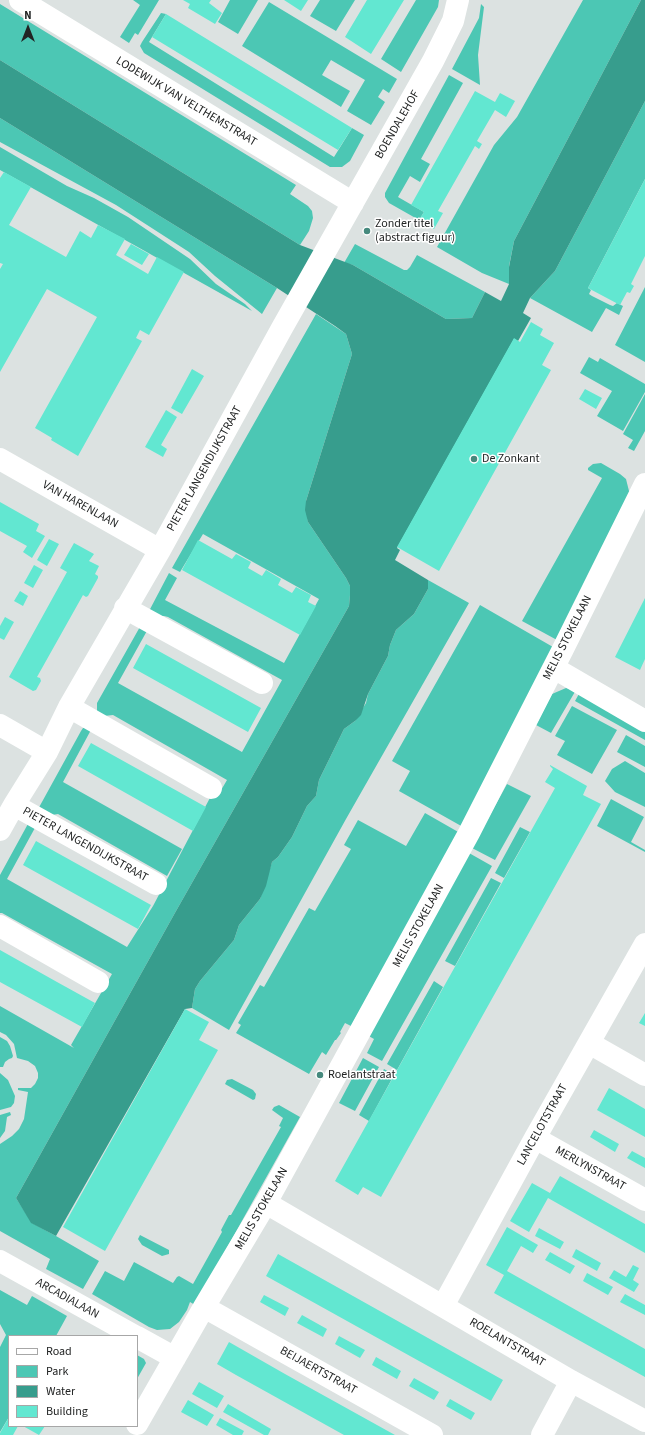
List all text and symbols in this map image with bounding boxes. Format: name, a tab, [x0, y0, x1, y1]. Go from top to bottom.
north arrow	[8, 8, 48, 48]
text: N	[24, 8, 32, 23]
street label: LODEWIJK VAN VELTHEMSTRAAT	[113, 54, 259, 150]
street label: BOENDALEHOF	[373, 88, 423, 162]
place label: Zonder titel (abstract figuur)	[375, 217, 455, 245]
marker: Zonder titel (abstract figuur)	[362, 226, 372, 236]
street label: PIETER LANGENDIJKSTRAAT	[164, 404, 246, 534]
place label: De Zonkant	[482, 452, 539, 466]
marker: De Zonkant	[469, 454, 479, 464]
street label: VAN HARENLAAN	[40, 478, 120, 532]
street label: MELIS STOKELAAN	[540, 593, 596, 683]
street label: PIETER LANGENDIJKSTRAAT	[20, 804, 150, 886]
street label: MELIS STOKELAAN	[390, 882, 448, 970]
place label: Roelantstraat	[328, 1068, 395, 1082]
marker: Roelantstraat	[315, 1070, 325, 1080]
street label: LANCELOTSTRAAT	[515, 1082, 571, 1168]
street label: MERLYNSTRAAT	[552, 1144, 628, 1194]
street label: MELIS STOKELAAN	[233, 1165, 291, 1253]
street label: ARCADIALAAN	[33, 1276, 101, 1322]
street label: ROELANTSTRAAT	[466, 1315, 548, 1371]
legend	[8, 1335, 138, 1427]
text: Road	[46, 1343, 72, 1360]
street label: BEIJAERTSTRAAT	[277, 1344, 359, 1398]
text: Park	[46, 1363, 68, 1380]
text: Water	[46, 1383, 75, 1400]
text: Building	[46, 1403, 88, 1420]

